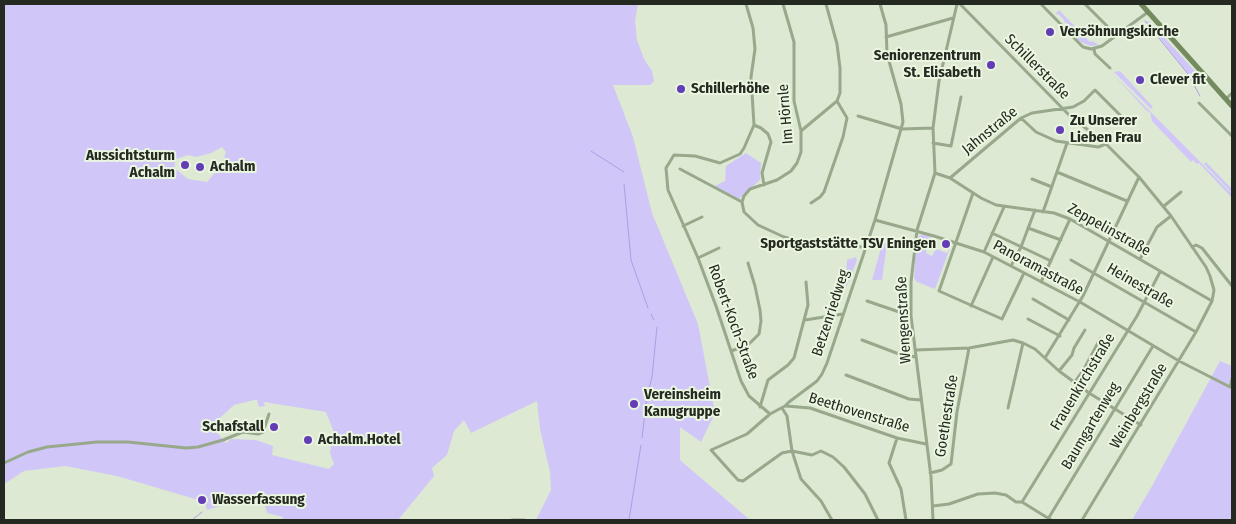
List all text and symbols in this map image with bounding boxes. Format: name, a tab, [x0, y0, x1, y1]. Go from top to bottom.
place label: Versöhnungskirche	[1060, 23, 1179, 41]
marker: Versöhnungskirche	[1044, 26, 1056, 38]
street label: Schillerstraße	[1001, 31, 1073, 103]
place label: Seniorenzentrum St. Elisabeth	[874, 47, 981, 82]
marker: Seniorenzentrum St. Elisabeth	[985, 59, 997, 71]
place label: Clever fit	[1150, 71, 1206, 89]
marker: Clever fit	[1134, 74, 1146, 86]
place label: Schillerhöhe	[691, 80, 770, 98]
marker: Schillerhöhe	[675, 83, 687, 95]
street label: Im Hörnle	[774, 83, 798, 145]
street label: Jahnstraße	[959, 103, 1021, 159]
place label: Zu Unserer Lieben Frau	[1070, 112, 1142, 147]
marker: Zu Unserer Lieben Frau	[1054, 124, 1066, 136]
place label: Aussichtsturm Achalm	[86, 147, 175, 182]
place label: Achalm	[210, 158, 255, 176]
marker: Aussichtsturm Achalm	[179, 159, 191, 171]
marker: Achalm	[194, 161, 206, 173]
street label: Zeppelinstraße	[1064, 200, 1154, 260]
place label: Sportgaststätte TSV Eningen	[760, 235, 936, 253]
street label: Panoramastraße	[990, 237, 1086, 299]
marker: Sportgaststätte TSV Eningen	[940, 238, 952, 250]
street label: Heinestraße	[1103, 260, 1177, 312]
street label: Robert-Koch-Straße	[704, 262, 762, 382]
street label: Betzenriedweg	[808, 267, 854, 359]
street label: Wengenstraße	[893, 276, 915, 364]
street label: Frauenkirchstraße	[1047, 330, 1119, 434]
street label: Weinbergstraße	[1106, 360, 1172, 452]
street label: Goethestraße	[932, 374, 962, 458]
street label: Baumgartenweg	[1058, 379, 1124, 473]
place label: Vereinsheim Kanugruppe	[644, 386, 721, 421]
street label: Beethovenstraße	[806, 389, 912, 437]
marker: Vereinsheim Kanugruppe	[628, 398, 640, 410]
place label: Schafstall	[202, 418, 264, 436]
marker: Schafstall	[268, 421, 280, 433]
place label: Achalm.Hotel	[318, 431, 401, 449]
marker: Achalm.Hotel	[302, 434, 314, 446]
place label: Wasserfassung	[212, 491, 305, 509]
marker: Wasserfassung	[196, 494, 208, 506]

